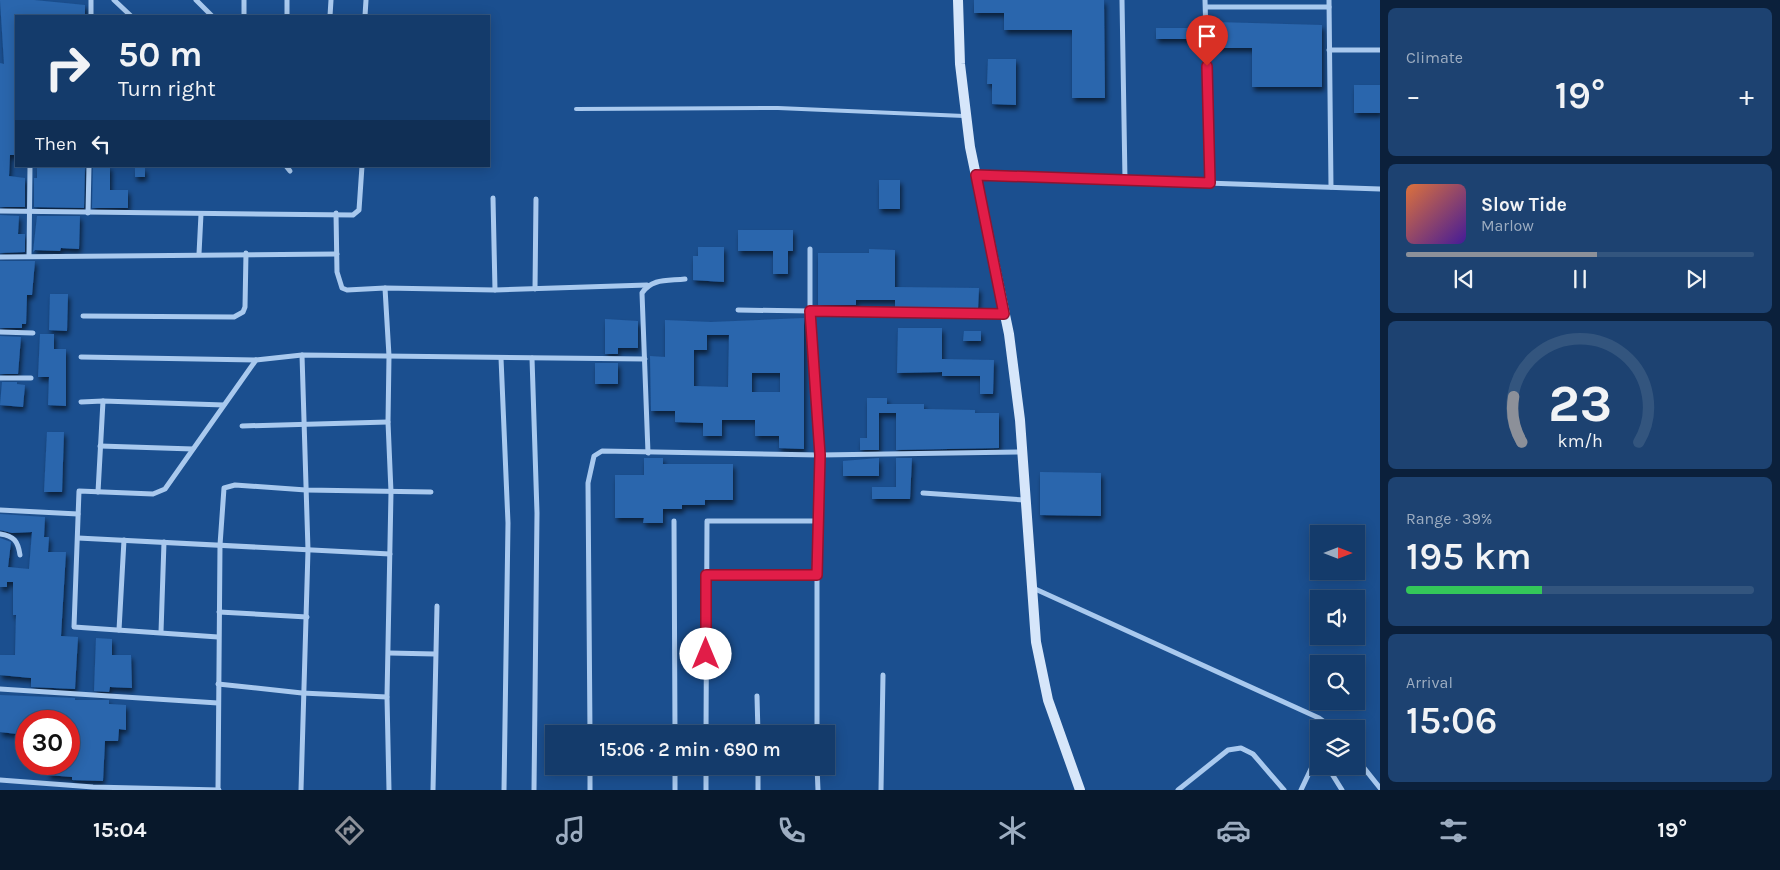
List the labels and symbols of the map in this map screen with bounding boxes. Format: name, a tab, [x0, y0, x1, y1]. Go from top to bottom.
pin	[1186, 15, 1228, 66]
north arrow	[1310, 525, 1365, 580]
position arrow	[679, 627, 731, 679]
speed limit sign: 30	[15, 710, 80, 775]

